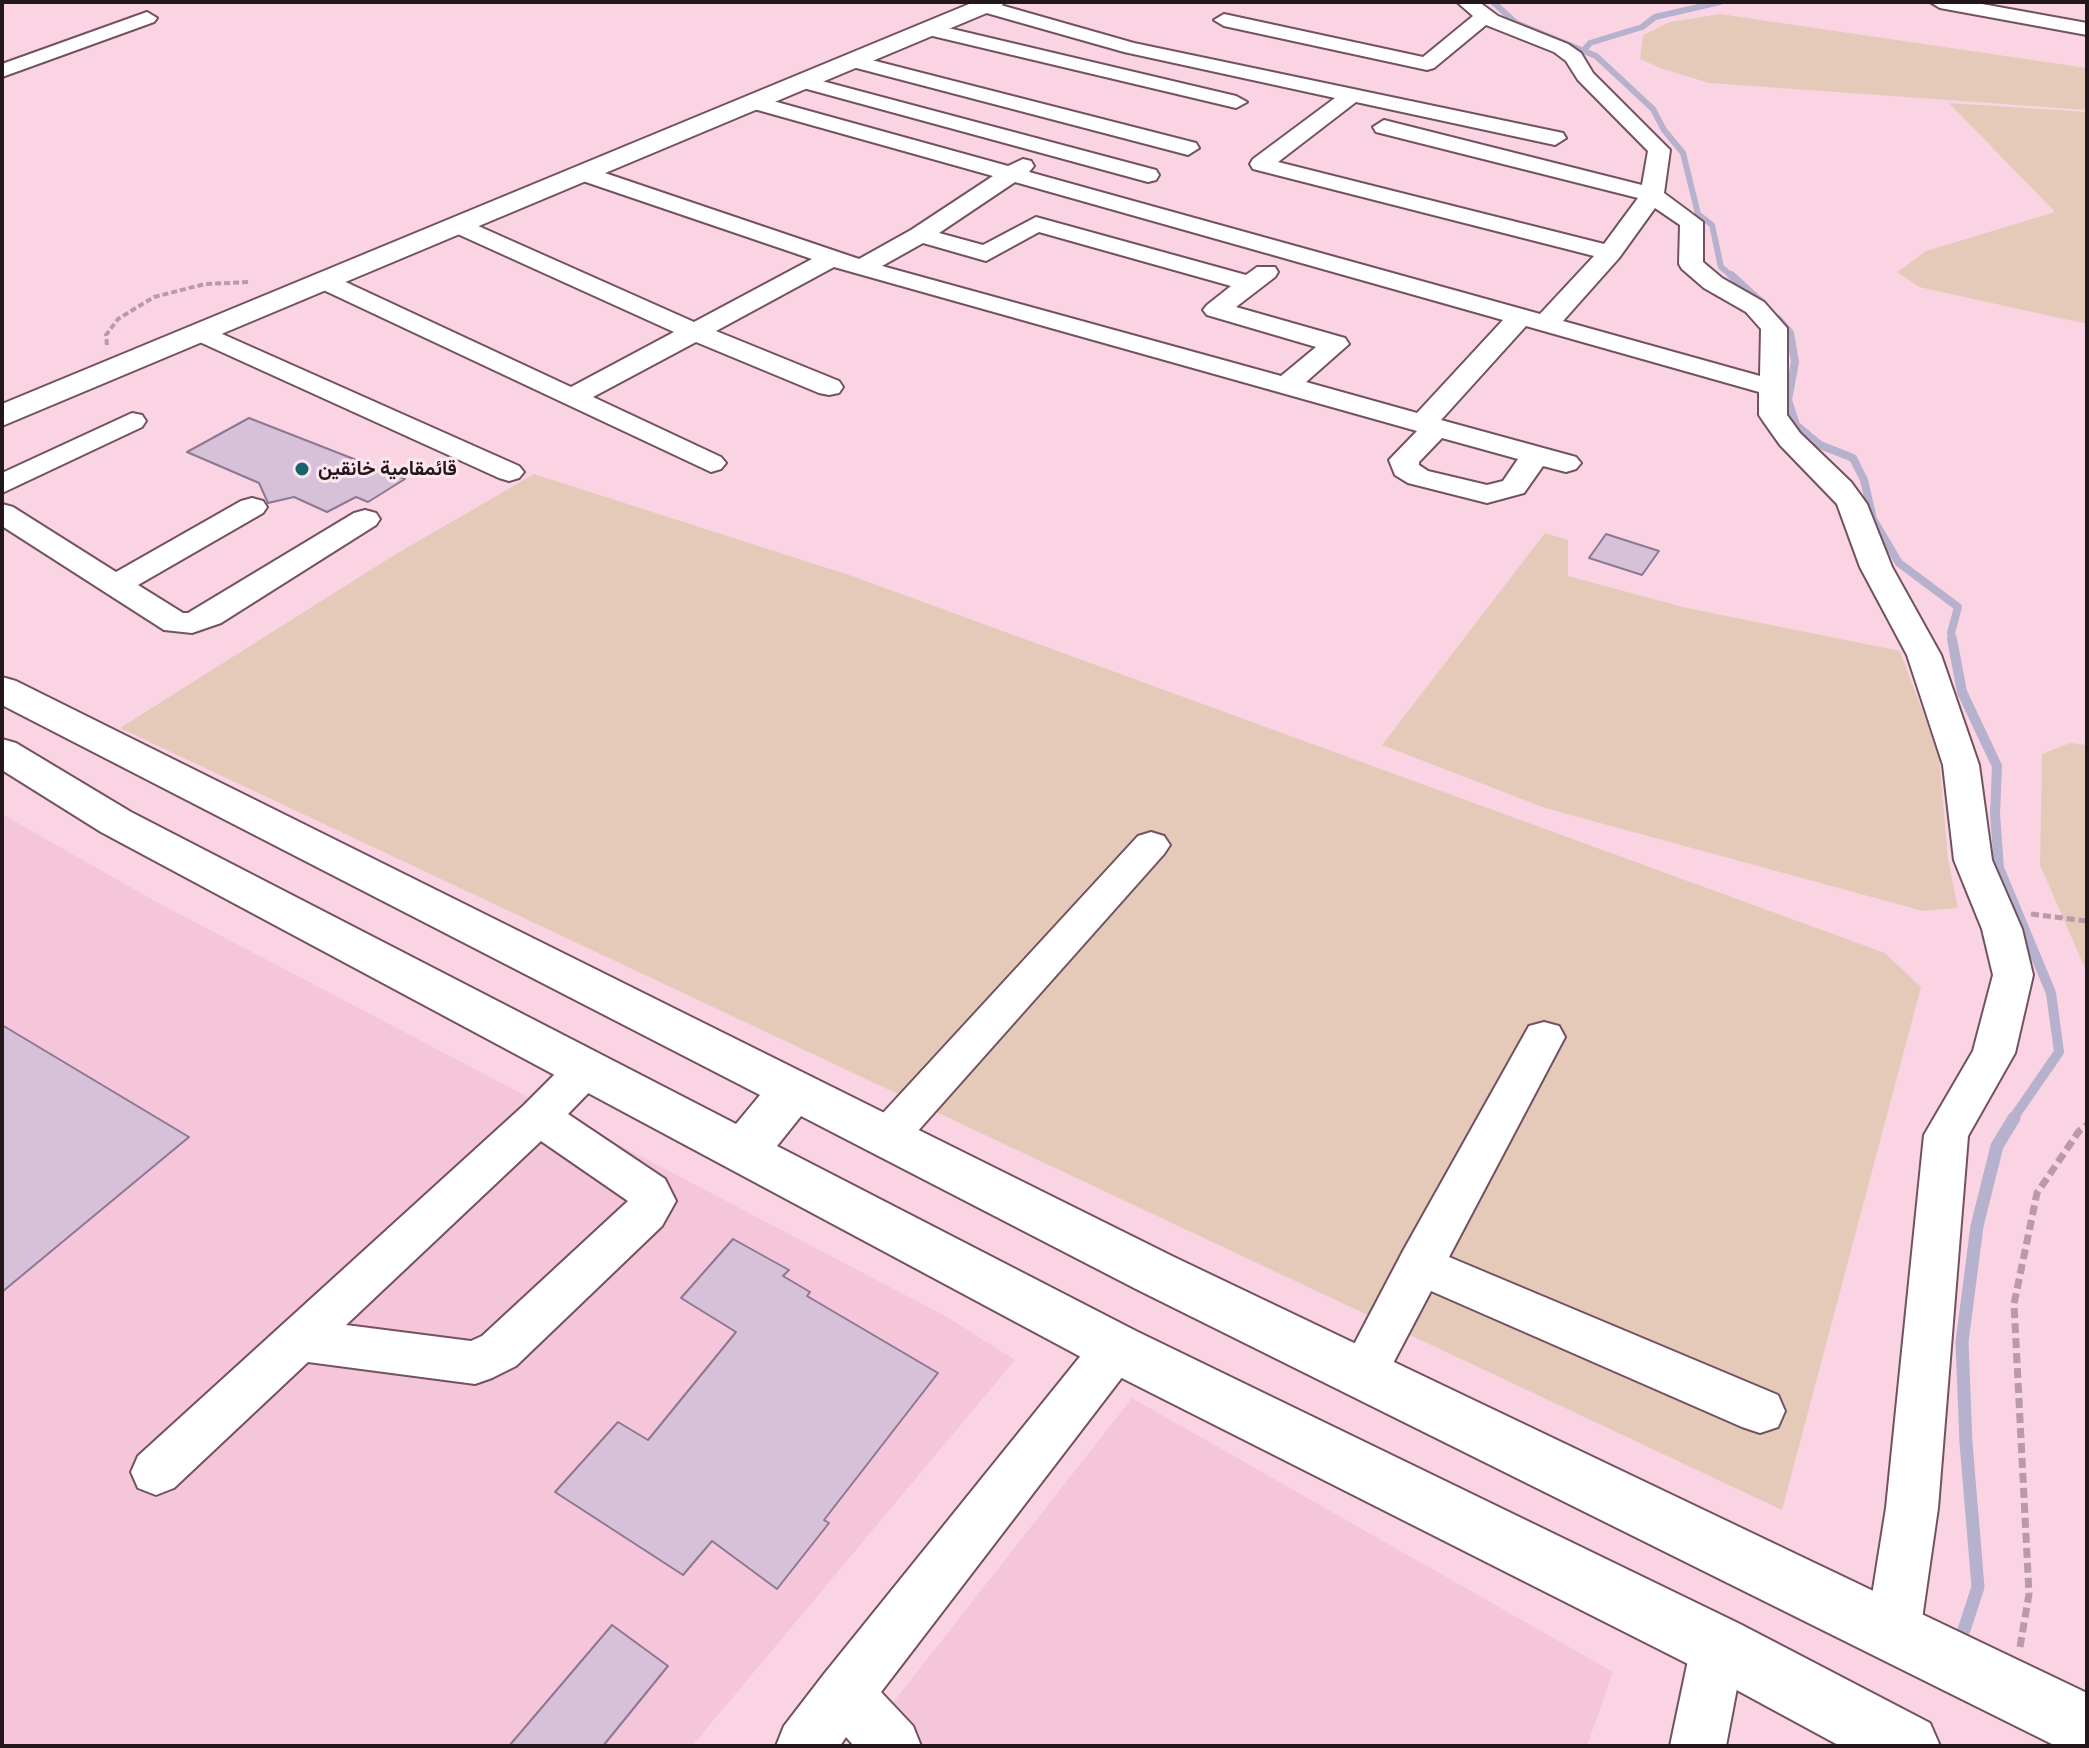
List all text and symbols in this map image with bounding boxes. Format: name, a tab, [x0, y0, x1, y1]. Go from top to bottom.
place label: قائمقامية خانقين	[318, 457, 457, 481]
marker: قائمقامية خانقين	[293, 460, 311, 478]

